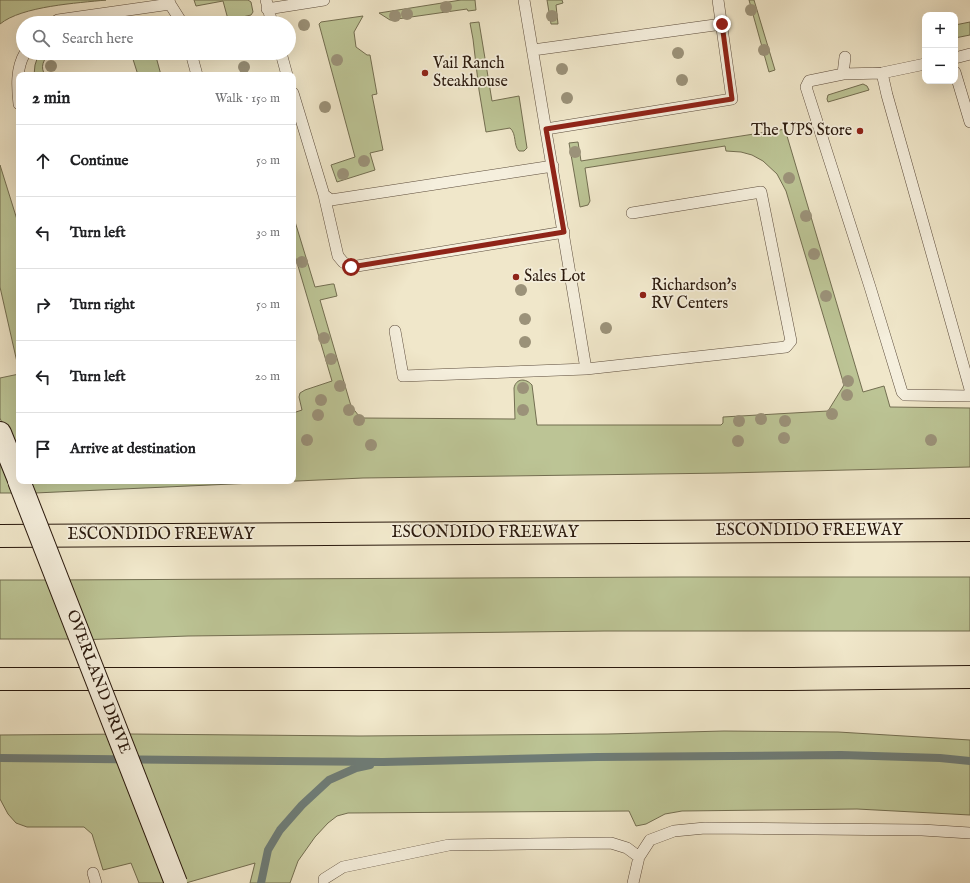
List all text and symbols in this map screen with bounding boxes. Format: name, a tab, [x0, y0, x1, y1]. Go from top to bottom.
map controls	[922, 12, 958, 84]
button: +	[922, 12, 958, 48]
route end	[713, 15, 731, 33]
search box	[16, 16, 296, 60]
icon: search	[30, 27, 52, 49]
text: Search here	[62, 29, 133, 48]
button: −	[922, 48, 958, 84]
place label: Vail Ranch Steakhouse	[432, 54, 508, 92]
marker: Vail Ranch Steakhouse	[420, 68, 430, 78]
text: 2 min	[32, 88, 70, 109]
text: Walk · 150 m	[215, 90, 280, 107]
place label: The UPS Store	[751, 121, 852, 141]
marker: The UPS Store	[855, 126, 865, 136]
icon: ahead	[32, 150, 54, 172]
text: Continue	[70, 151, 128, 170]
text: 50 m	[256, 152, 280, 169]
icon: left	[32, 222, 54, 244]
text: Turn left	[70, 223, 126, 242]
text: 30 m	[256, 224, 280, 241]
route start	[342, 258, 360, 276]
place label: Sales Lot	[524, 267, 586, 287]
marker: Sales Lot	[511, 272, 521, 282]
place label: Richardson's RV Centers	[651, 276, 737, 314]
marker: Richardson's RV Centers	[638, 290, 648, 300]
icon: right	[32, 294, 54, 316]
text: Turn right	[70, 295, 135, 314]
text: 50 m	[256, 296, 280, 313]
icon: left	[32, 366, 54, 388]
text: Turn left	[70, 367, 126, 386]
text: 20 m	[255, 368, 280, 385]
icon: arrive	[32, 438, 54, 460]
text: Arrive at destination	[70, 439, 196, 458]
street label: ESCONDIDO FREEWAY	[715, 521, 904, 541]
street label: ESCONDIDO FREEWAY	[391, 523, 580, 543]
street label: ESCONDIDO FREEWAY	[67, 525, 256, 545]
street label: OVERLAND DRIVE	[61, 607, 135, 757]

